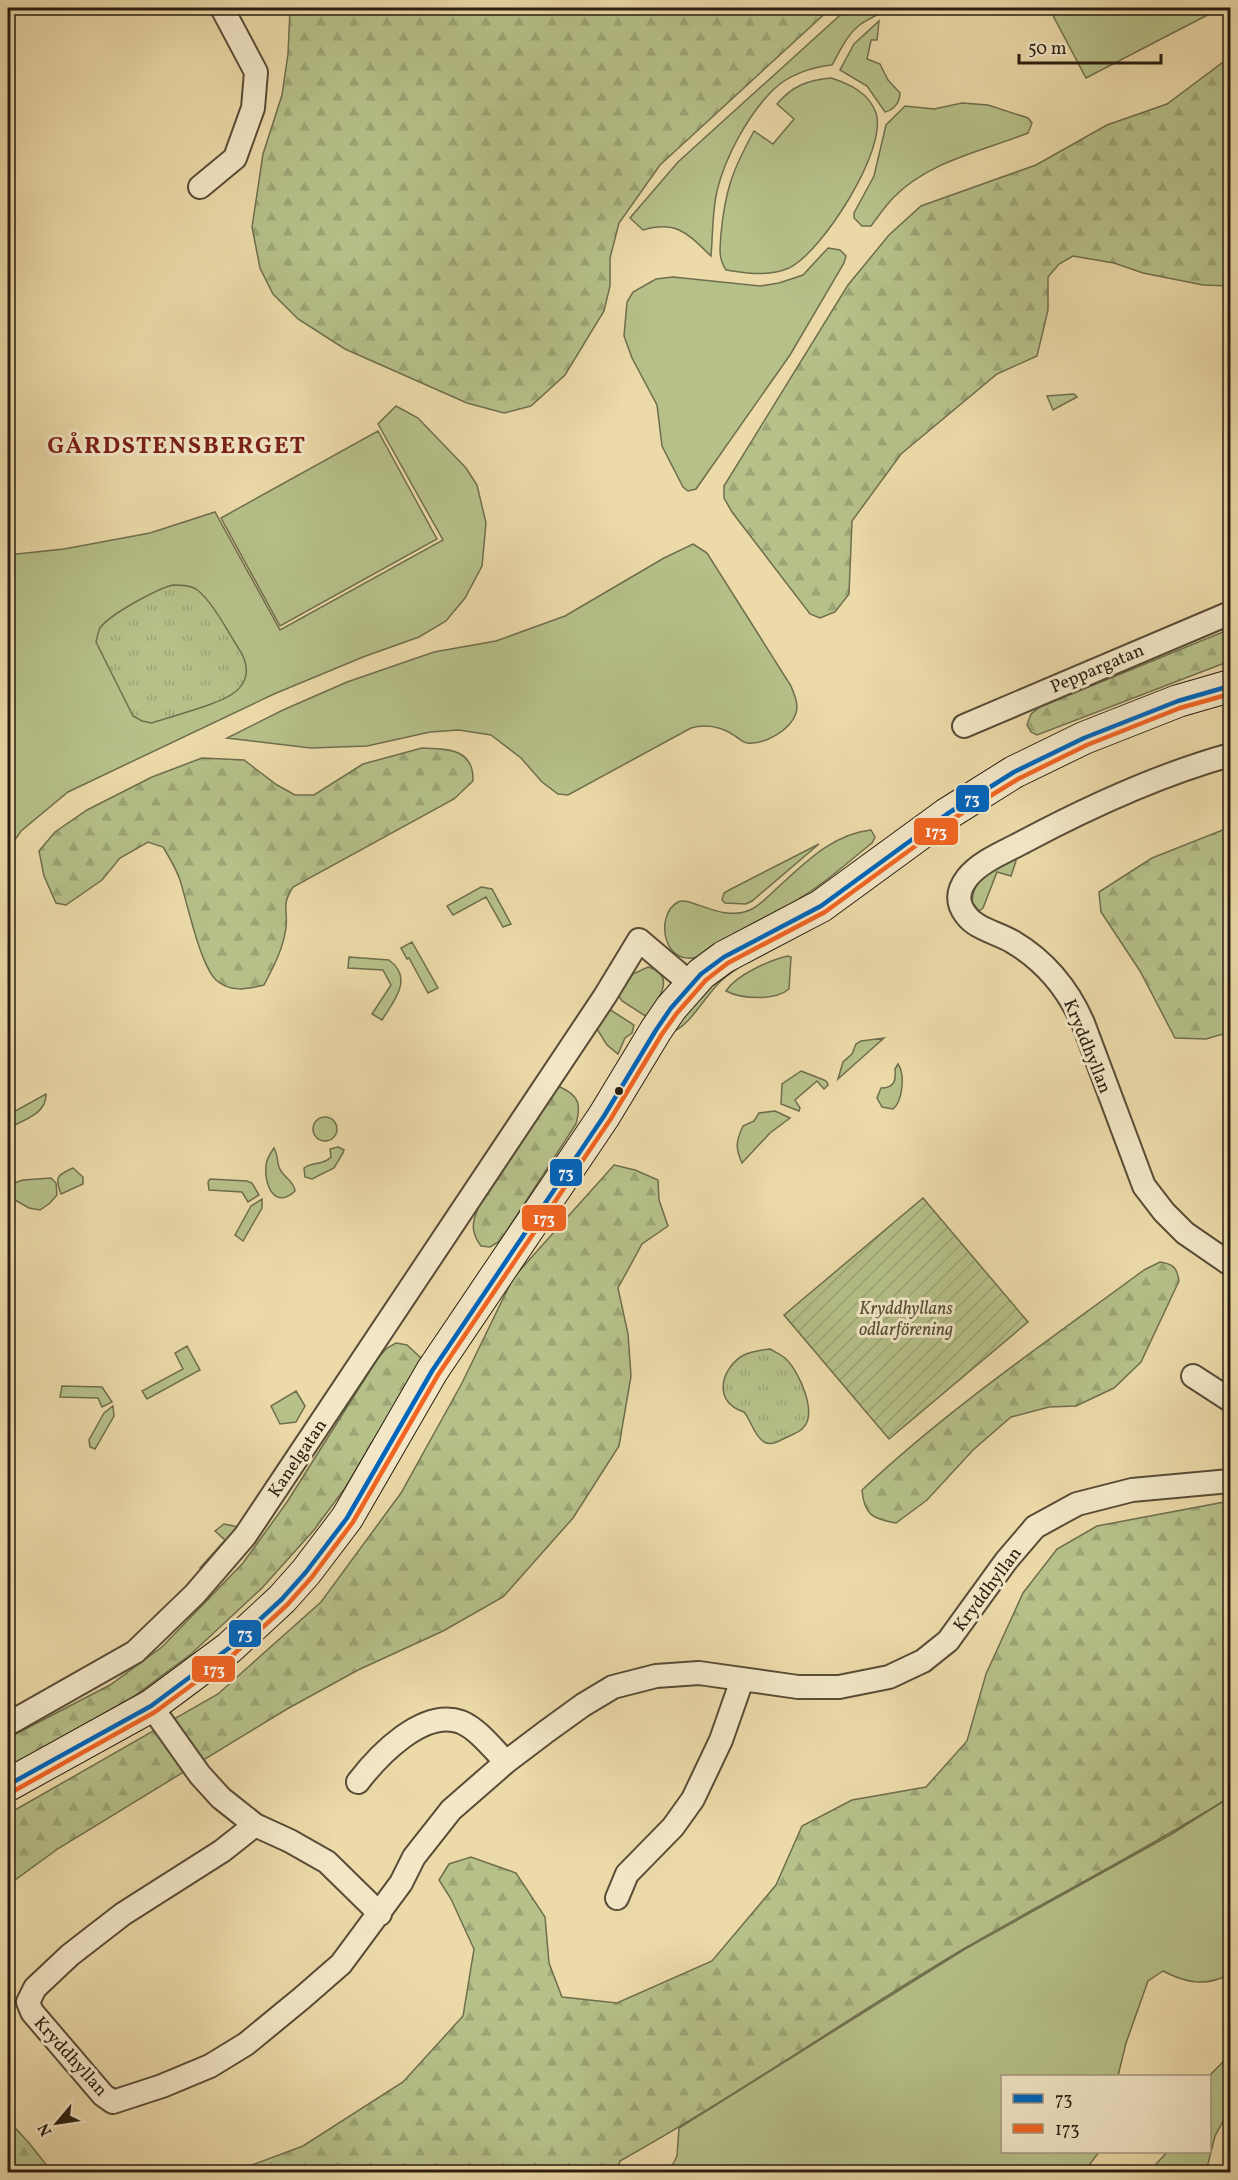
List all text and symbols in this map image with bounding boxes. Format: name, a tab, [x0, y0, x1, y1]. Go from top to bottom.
scale bar	[1019, 27, 1162, 65]
text: 50 m	[1028, 37, 1067, 62]
district label: GÅRDSTENSBERGET	[47, 430, 307, 464]
street label: Peppargatan	[1047, 638, 1149, 700]
line badge: 73	[955, 784, 990, 813]
text: 73	[964, 789, 980, 811]
line badge: 173	[913, 817, 959, 846]
text: 173	[925, 822, 947, 844]
street label: Kryddhyllan	[1056, 996, 1117, 1098]
unlabelled marker	[613, 1085, 625, 1097]
line badge: 73	[549, 1158, 583, 1187]
text: 73	[558, 1163, 574, 1185]
line badge: 173	[521, 1204, 567, 1232]
text: 173	[533, 1209, 555, 1231]
park label: Kryddhyllans odlarförening	[859, 1297, 953, 1343]
street label: Kanelgatan	[263, 1414, 334, 1503]
street label: Kryddhyllan	[948, 1542, 1028, 1637]
line badge: 73	[228, 1619, 262, 1648]
text: 73	[237, 1624, 253, 1646]
line badge: 173	[191, 1655, 236, 1683]
text: 173	[203, 1660, 225, 1682]
street label: Kryddhyllan	[27, 2012, 113, 2103]
legend	[1001, 2075, 1211, 2153]
text: 73	[1055, 2088, 1072, 2113]
north arrow	[27, 2093, 87, 2153]
text: 173	[1055, 2118, 1079, 2143]
text: N	[33, 2119, 58, 2140]

